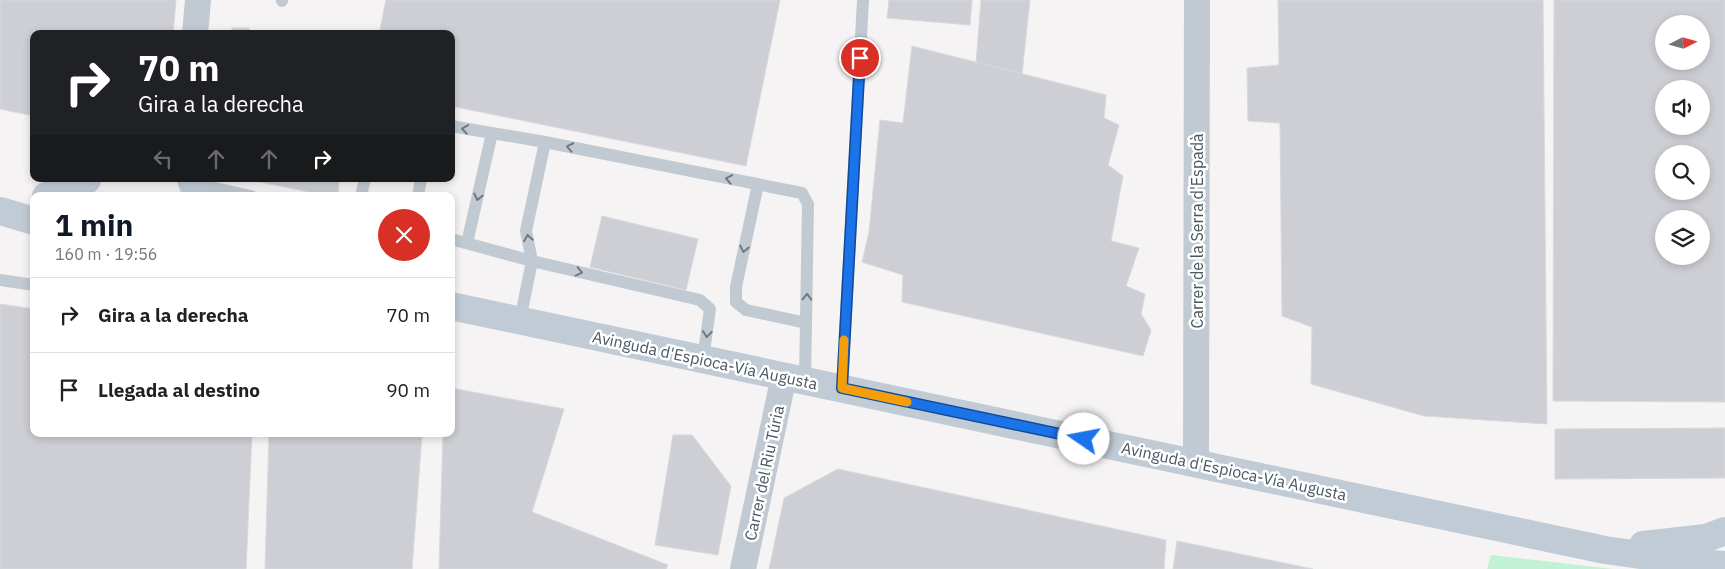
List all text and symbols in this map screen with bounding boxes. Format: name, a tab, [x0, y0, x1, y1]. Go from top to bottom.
north arrow	[1655, 15, 1710, 70]
map controls	[1655, 15, 1710, 265]
pin	[839, 37, 881, 79]
icon: arrive	[846, 44, 874, 72]
text: 70 m	[138, 45, 220, 91]
icon: right	[55, 50, 120, 115]
button: sound	[1655, 80, 1710, 135]
text: Gira a la derecha	[138, 89, 304, 118]
one-way arrow	[461, 124, 470, 134]
street label: Carrer de la Serra d'Espadà	[1187, 133, 1207, 329]
one-way arrow	[566, 142, 574, 152]
icon: left	[149, 145, 177, 173]
icon: ahead	[202, 145, 230, 173]
icon: ahead	[255, 145, 283, 173]
icon: right	[308, 145, 336, 173]
button: search	[1655, 145, 1710, 200]
one-way arrow	[725, 174, 734, 184]
one-way arrow	[473, 193, 484, 202]
text: 1 min	[55, 205, 133, 244]
button: close	[378, 209, 430, 261]
button: layers	[1655, 210, 1710, 265]
one-way arrow	[523, 234, 533, 243]
text: 160 m · 19:56	[55, 244, 157, 264]
one-way arrow	[739, 245, 750, 253]
one-way arrow	[575, 266, 584, 277]
one-way arrow	[801, 293, 812, 301]
icon: right	[55, 301, 83, 329]
text: Gira a la derecha	[98, 303, 249, 327]
text: 70 m	[386, 303, 430, 327]
street label: Avinguda d'Espioca-Vía Augusta	[591, 326, 820, 394]
one-way arrow	[702, 331, 713, 339]
icon: arrive	[55, 376, 83, 404]
text: Llegada al destino	[98, 378, 260, 402]
text: 90 m	[386, 378, 430, 402]
street label: Carrer del Riu Túria	[740, 403, 788, 542]
position arrow	[1057, 412, 1109, 464]
street label: Avinguda d'Espioca-Vía Augusta	[1120, 437, 1349, 505]

